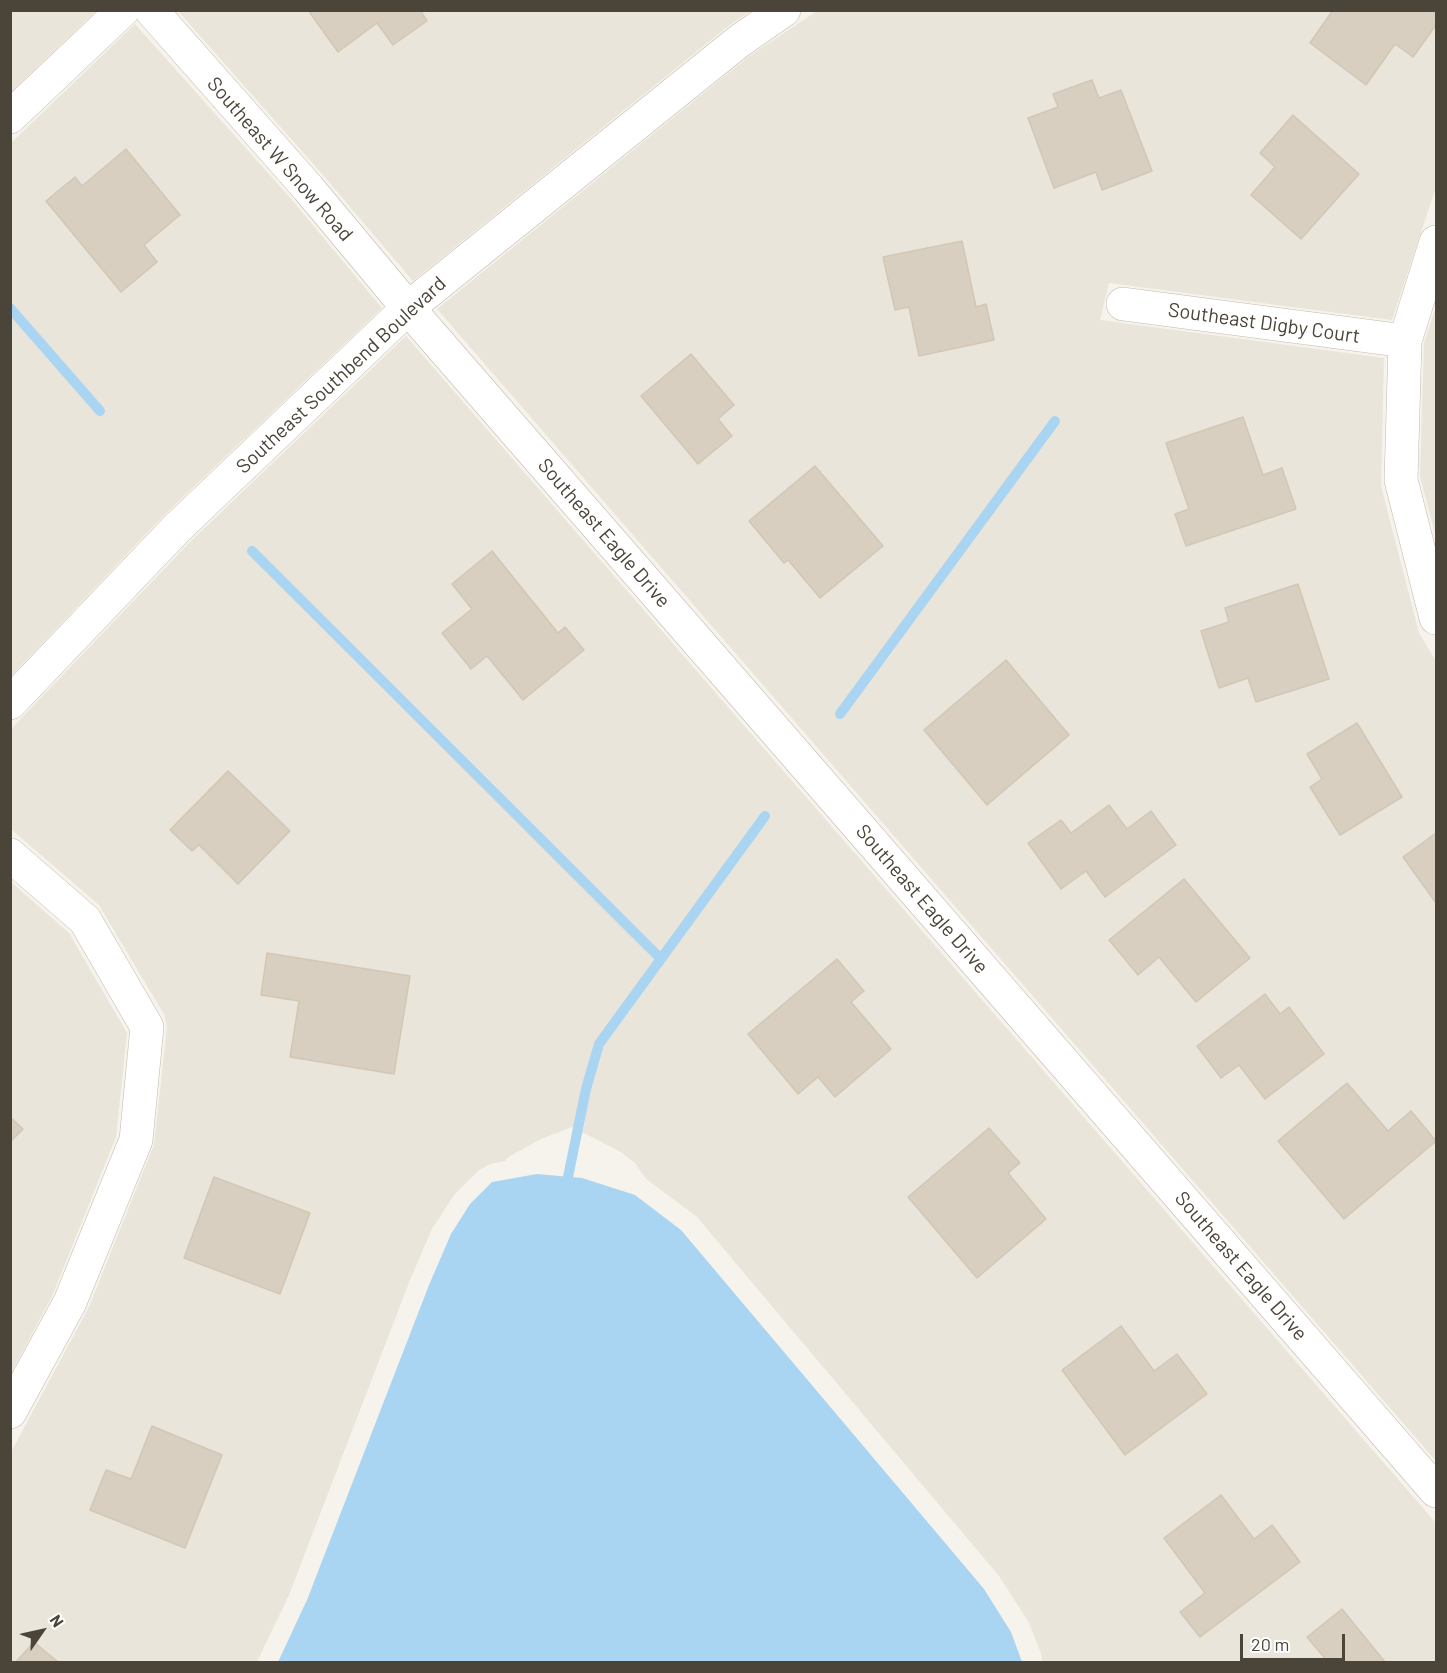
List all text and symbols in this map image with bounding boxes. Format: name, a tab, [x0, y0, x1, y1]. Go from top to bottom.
street label: Southeast W Snow Road	[202, 72, 358, 246]
street label: Southeast Southbend Boulevard	[231, 271, 451, 479]
street label: Southeast Digby Court	[1166, 298, 1362, 348]
street label: Southeast Eagle Drive	[533, 454, 675, 612]
street label: Southeast Eagle Drive	[851, 820, 993, 978]
street label: Southeast Eagle Drive	[1170, 1187, 1312, 1345]
north arrow	[12, 1601, 72, 1661]
text: N	[46, 1611, 68, 1630]
scale bar	[1243, 1622, 1348, 1660]
text: 20 m	[1251, 1633, 1289, 1655]

